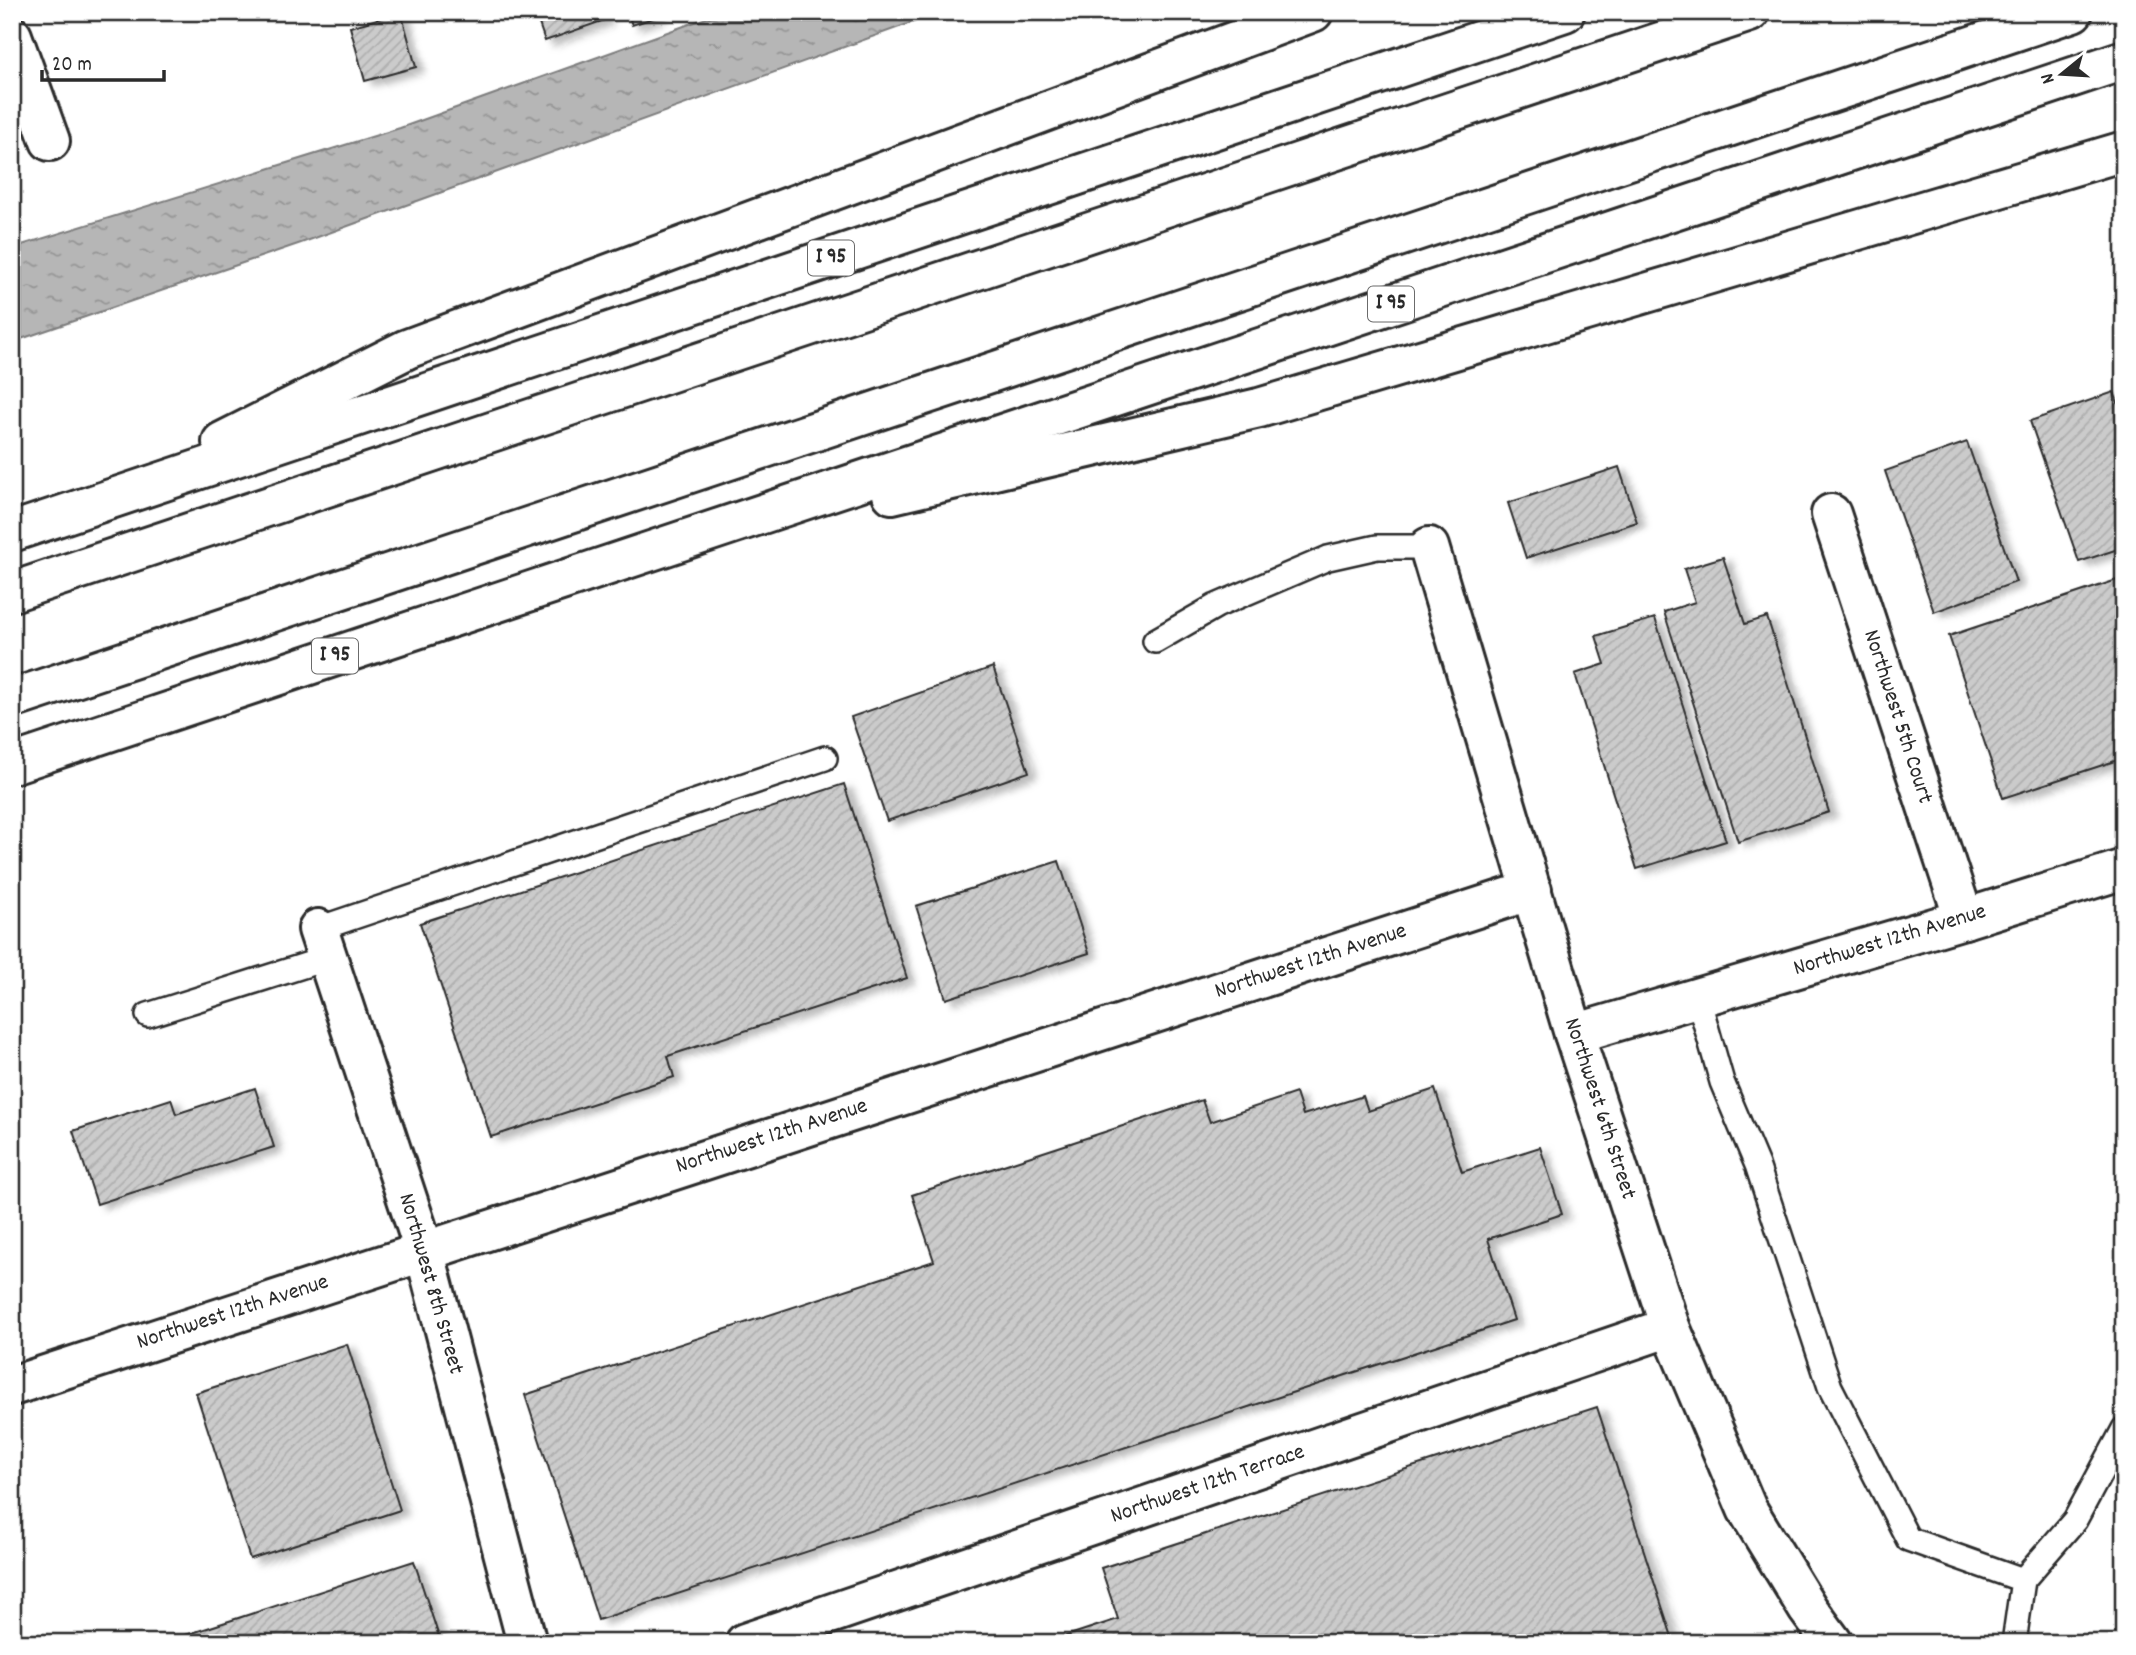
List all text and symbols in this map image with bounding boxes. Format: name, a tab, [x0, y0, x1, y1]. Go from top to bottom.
scale bar	[42, 38, 164, 82]
north arrow	[2028, 38, 2098, 108]
text: 20 m	[52, 51, 92, 81]
text: N	[2035, 70, 2063, 87]
road number: I 95	[808, 240, 854, 276]
road number: I 95	[1368, 286, 1414, 322]
street label: Northwest 5th Court	[1853, 626, 1941, 808]
road number: I 95	[312, 638, 358, 674]
street label: Northwest 12th Avenue	[1790, 896, 1990, 986]
street label: Northwest 12th Avenue	[1211, 915, 1411, 1009]
street label: Northwest 6th Street	[1554, 1014, 1644, 1204]
street label: Northwest 12th Avenue	[672, 1090, 872, 1184]
street label: Northwest 8th Street	[388, 1190, 472, 1378]
street label: Northwest 12th Avenue	[133, 1266, 333, 1360]
street label: Northwest 12th Terrace	[1106, 1436, 1310, 1534]

